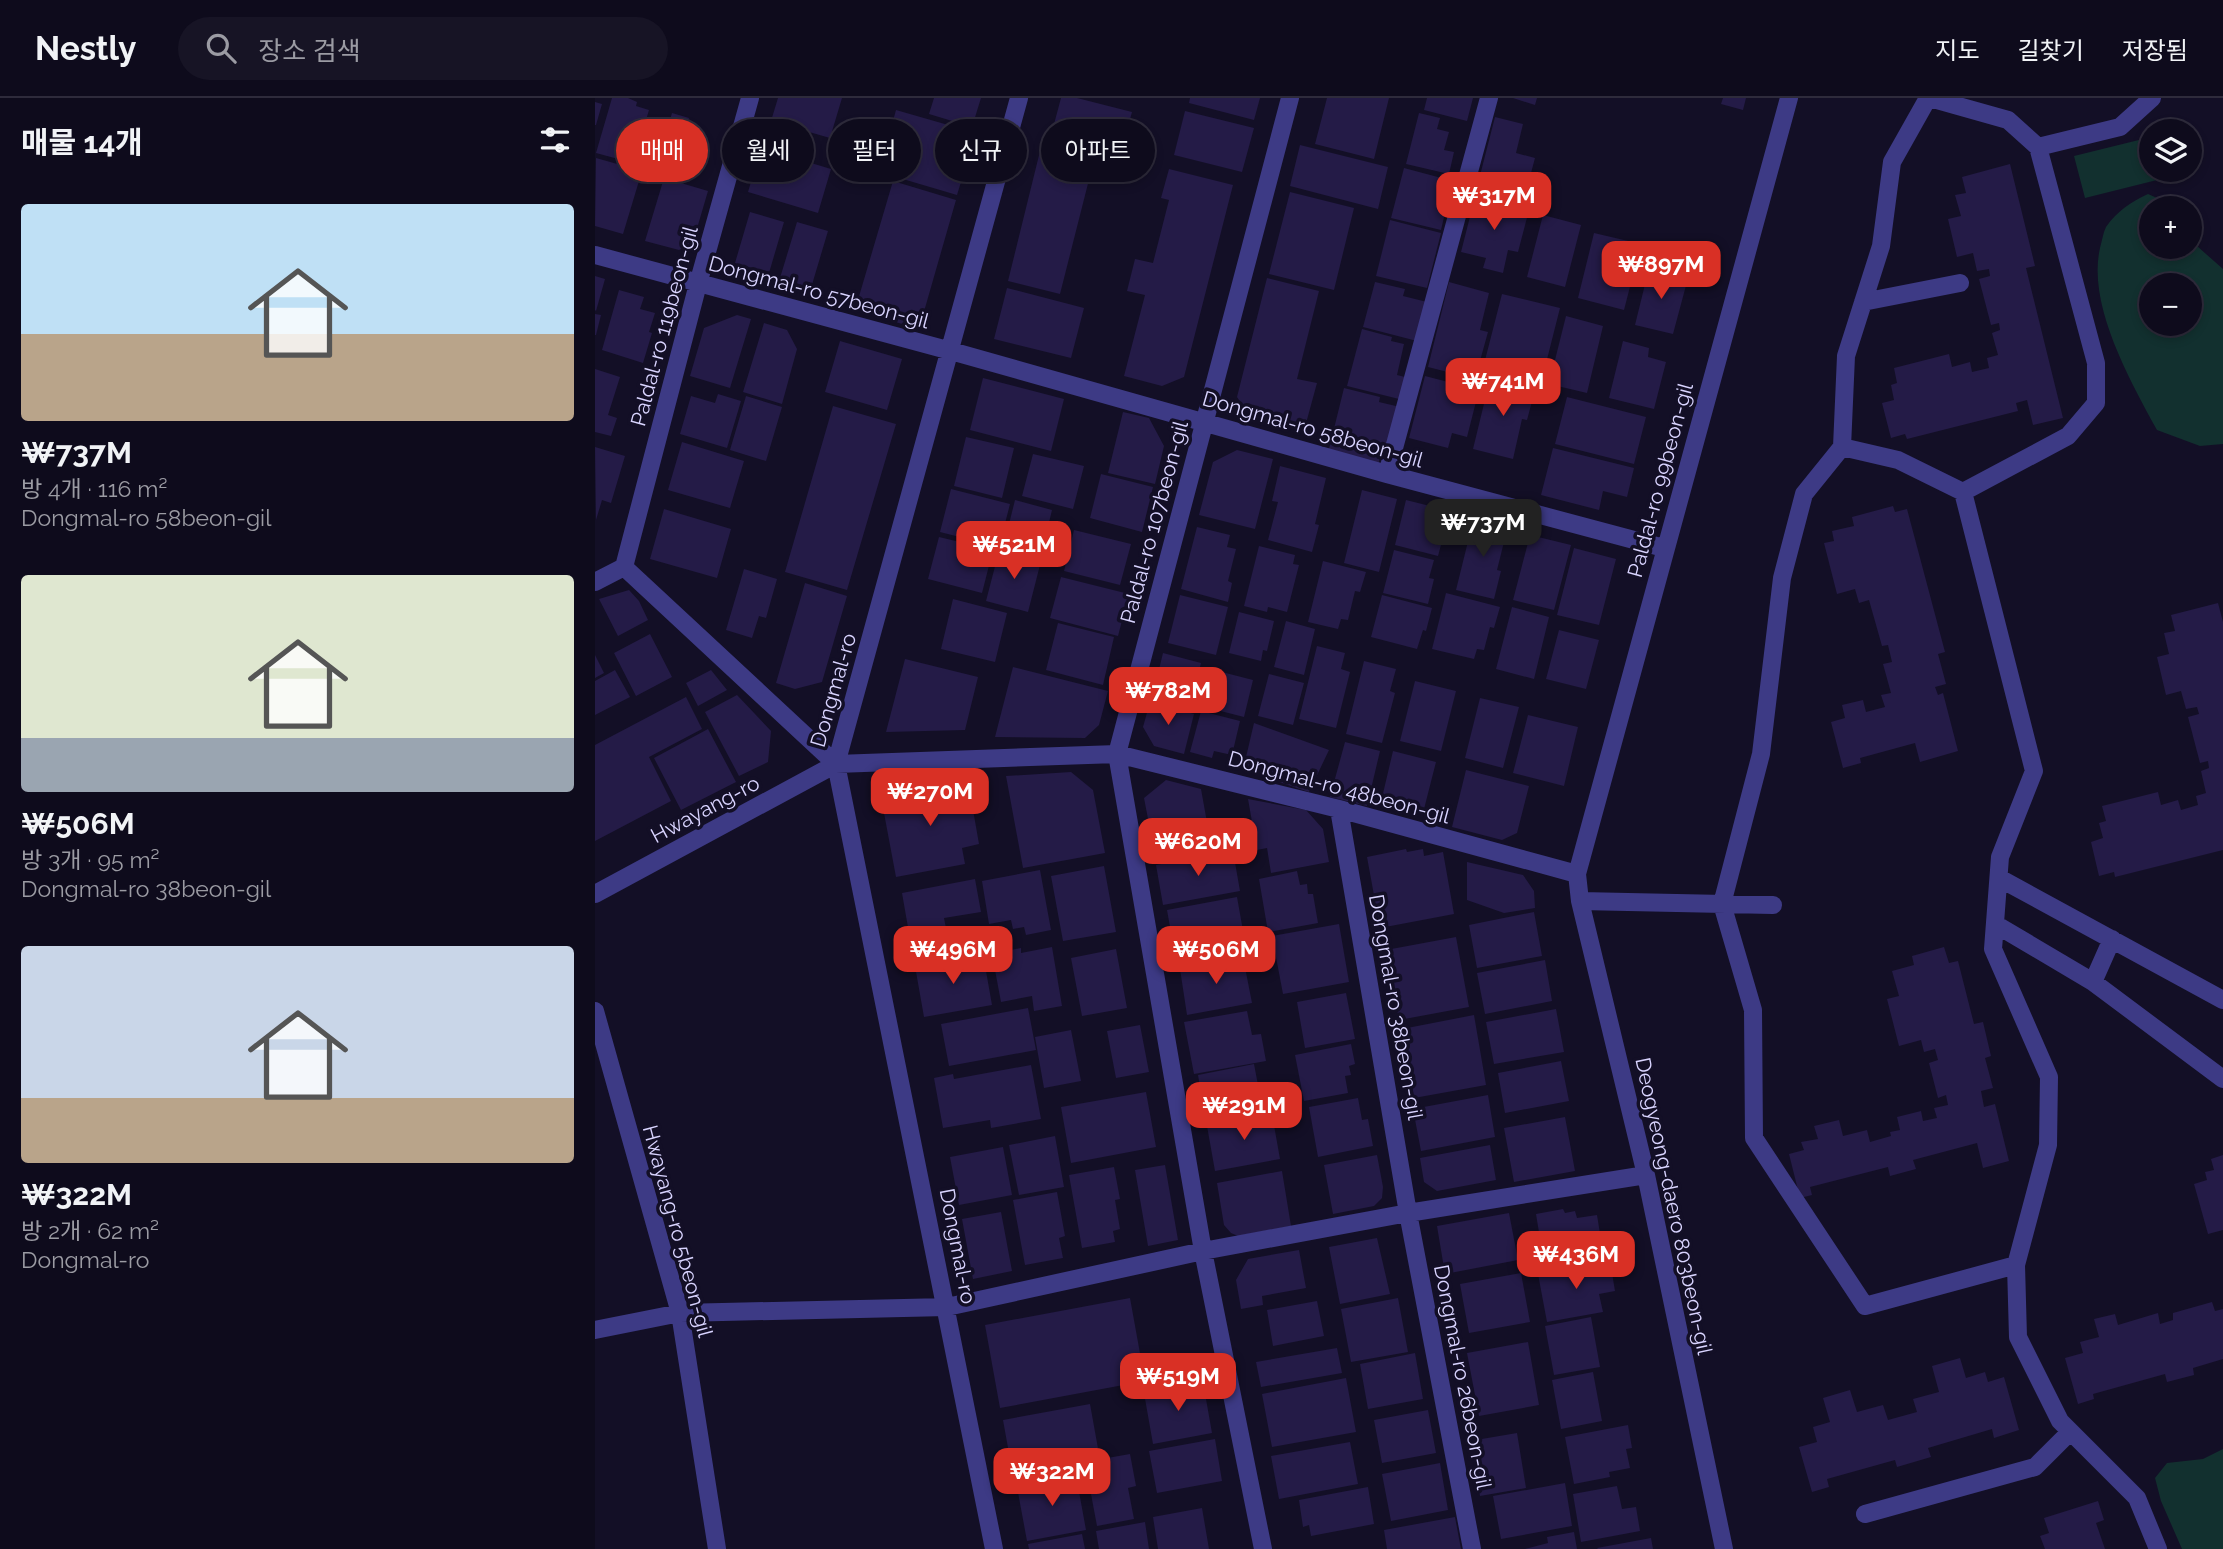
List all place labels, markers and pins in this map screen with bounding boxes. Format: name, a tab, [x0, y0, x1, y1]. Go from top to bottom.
pin: ₩317M	[1445, 172, 1543, 232]
pin: ₩897M	[1612, 242, 1710, 301]
pin: ₩741M	[1454, 358, 1552, 418]
pin: ₩737M	[1434, 500, 1532, 559]
pin: ₩521M	[965, 522, 1063, 581]
pin: ₩782M	[1119, 668, 1217, 727]
pin: ₩270M	[881, 768, 979, 828]
pin: ₩620M	[1149, 818, 1247, 878]
pin: ₩496M	[904, 926, 1002, 986]
pin: ₩506M	[1167, 926, 1265, 986]
pin: ₩291M	[1195, 1082, 1293, 1142]
pin: ₩436M	[1527, 1232, 1625, 1291]
pin: ₩519M	[1129, 1354, 1227, 1413]
pin: ₩322M	[1003, 1448, 1101, 1508]

